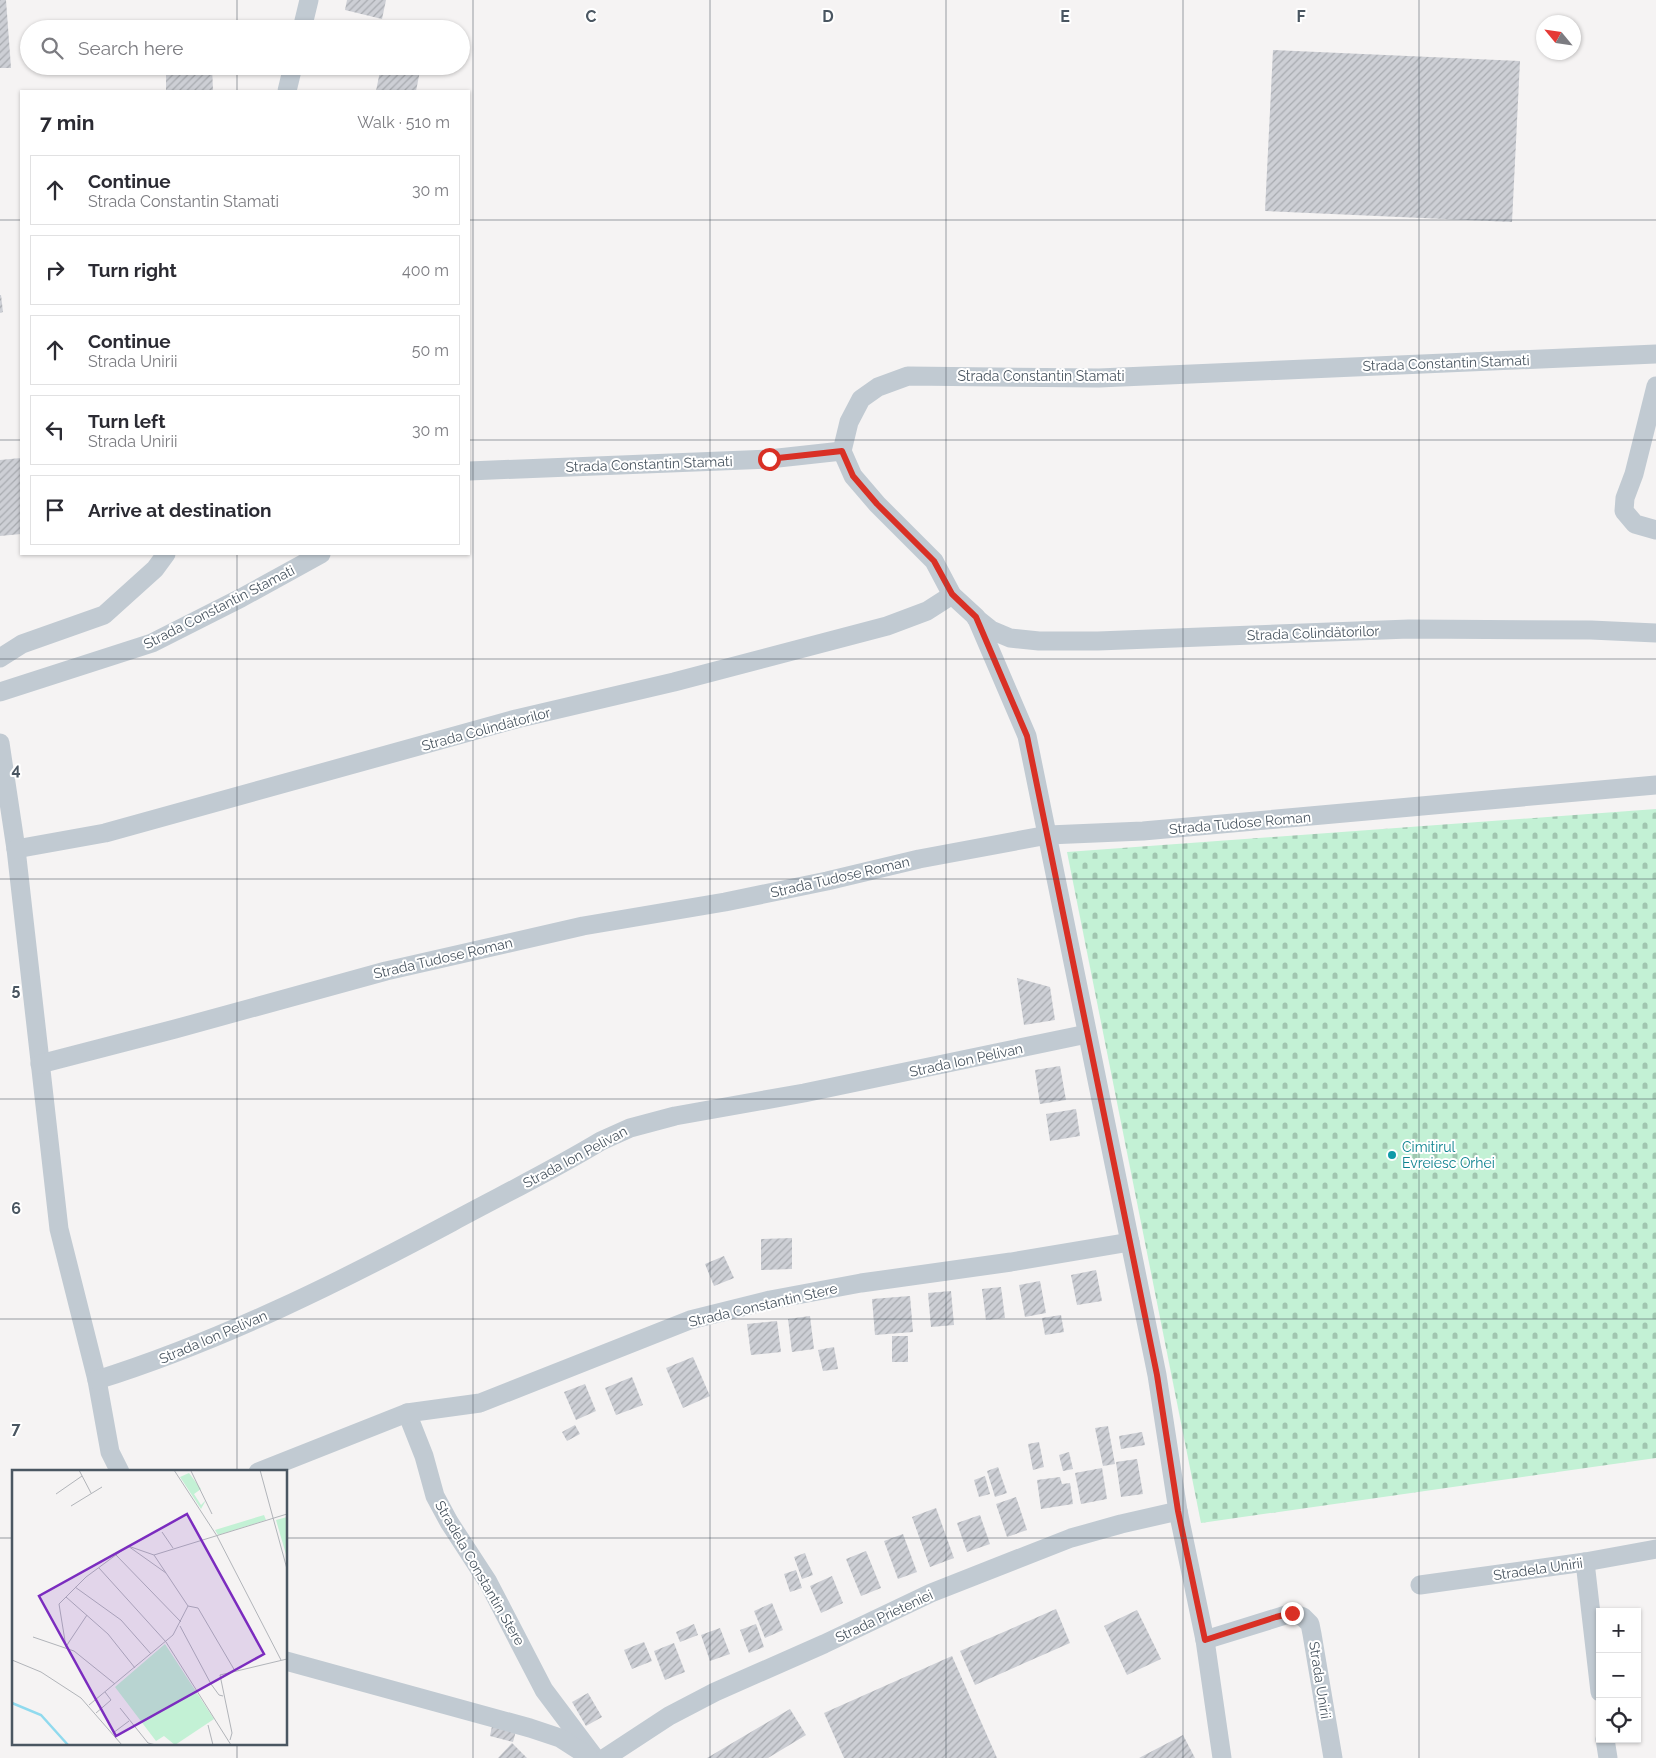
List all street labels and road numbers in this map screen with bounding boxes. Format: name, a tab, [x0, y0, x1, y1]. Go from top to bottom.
street label: Strada Constantin Stamati	[1362, 352, 1530, 374]
street label: Strada Constantin Stamati	[957, 368, 1125, 384]
street label: Strada Constantin Stamati	[565, 453, 733, 475]
street label: Strada Constantin Stamati	[141, 562, 297, 652]
street label: Strada Colindătorilor	[1246, 623, 1380, 643]
street label: Strada Colindătorilor	[420, 704, 552, 754]
street label: Strada Tudose Roman	[1168, 809, 1312, 837]
street label: Strada Tudose Roman	[769, 853, 911, 901]
street label: Strada Tudose Roman	[372, 934, 514, 982]
street label: Strada Ion Pelivan	[908, 1040, 1024, 1080]
street label: Strada Ion Pelivan	[520, 1123, 630, 1191]
street label: Strada Constantin Stere	[687, 1280, 839, 1330]
street label: Strada Ion Pelivan	[157, 1307, 269, 1367]
street label: Stradela Constantin Stere	[432, 1498, 528, 1648]
street label: Stradela Unirii	[1492, 1555, 1584, 1583]
street label: Strada Prieteniei	[833, 1586, 935, 1646]
street label: Strada Unirii	[1306, 1640, 1334, 1720]

